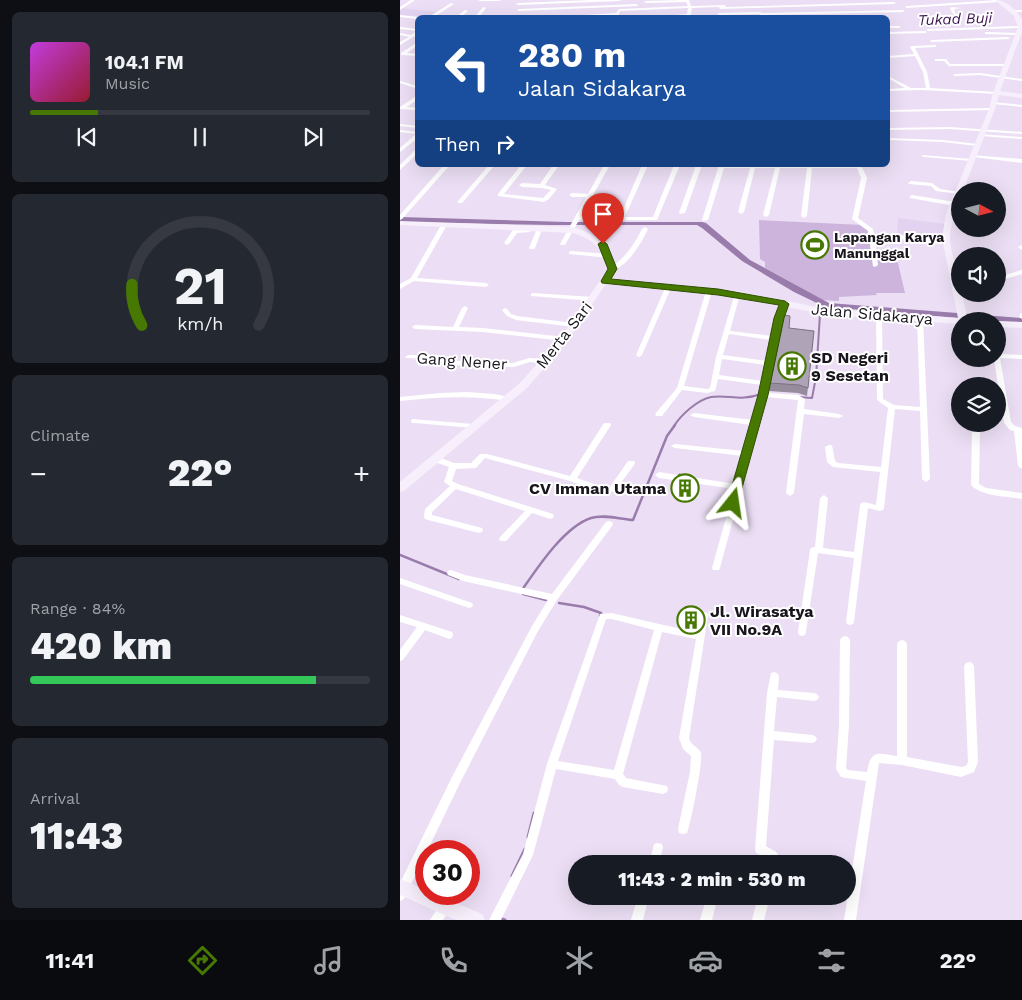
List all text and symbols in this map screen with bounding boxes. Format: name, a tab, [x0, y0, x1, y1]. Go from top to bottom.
water label: Tukad Buji	[917, 9, 994, 29]
text: 280 m	[518, 34, 626, 76]
icon: left	[435, 35, 500, 100]
text: 104.1 FM	[105, 51, 184, 74]
text: Music	[105, 74, 150, 93]
text: Jalan Sidakarya	[518, 76, 686, 101]
icon: previous	[73, 123, 101, 151]
icon: pause	[186, 123, 214, 151]
icon: next	[299, 123, 327, 151]
icon: right	[491, 130, 519, 158]
text: Then	[435, 133, 481, 156]
north arrow	[951, 182, 1006, 238]
map controls	[951, 182, 1006, 432]
pin	[582, 193, 624, 244]
icon: arrive	[589, 200, 617, 228]
place label: Lapangan Karya Manunggal	[834, 229, 945, 261]
sports icon: Lapangan Karya Manunggal	[800, 230, 830, 260]
button: sound	[951, 247, 1006, 302]
text: 21	[173, 256, 227, 317]
street label: Merta Sari	[532, 298, 596, 372]
street label: Jalan Sidakarya	[810, 299, 934, 329]
button: search	[951, 312, 1006, 367]
text: km/h	[177, 313, 223, 334]
street label: Gang Nener	[416, 348, 509, 374]
place label: SD Negeri 9 Sesetan	[811, 348, 889, 385]
building icon: SD Negeri 9 Sesetan	[777, 351, 807, 381]
button: layers	[951, 377, 1006, 432]
text: Climate	[30, 426, 90, 445]
text: 22°	[168, 451, 232, 495]
text: −	[30, 457, 47, 490]
text: +	[353, 457, 370, 490]
building icon: CV Imman Utama	[670, 473, 700, 503]
position arrow	[706, 476, 758, 528]
place label: CV Imman Utama	[529, 479, 667, 498]
text: Range · 84%	[30, 599, 125, 618]
place label: Jl. Wirasatya VII No.9A	[710, 602, 814, 639]
building icon: Jl. Wirasatya VII No.9A	[676, 605, 706, 635]
text: 420 km	[30, 624, 172, 668]
text: Arrival	[30, 789, 80, 808]
text: 11:43	[30, 814, 123, 858]
speed limit sign: 30	[415, 840, 480, 905]
text: 11:43 · 2 min · 530 m	[618, 868, 806, 891]
icon: directions	[185, 943, 220, 978]
icon: music	[311, 943, 346, 978]
icon: phone	[436, 943, 471, 978]
icon: climate	[562, 943, 597, 978]
icon: car	[688, 943, 723, 978]
icon: filters	[814, 943, 849, 978]
text: 11:41	[45, 948, 94, 973]
text: 22°	[939, 948, 977, 973]

